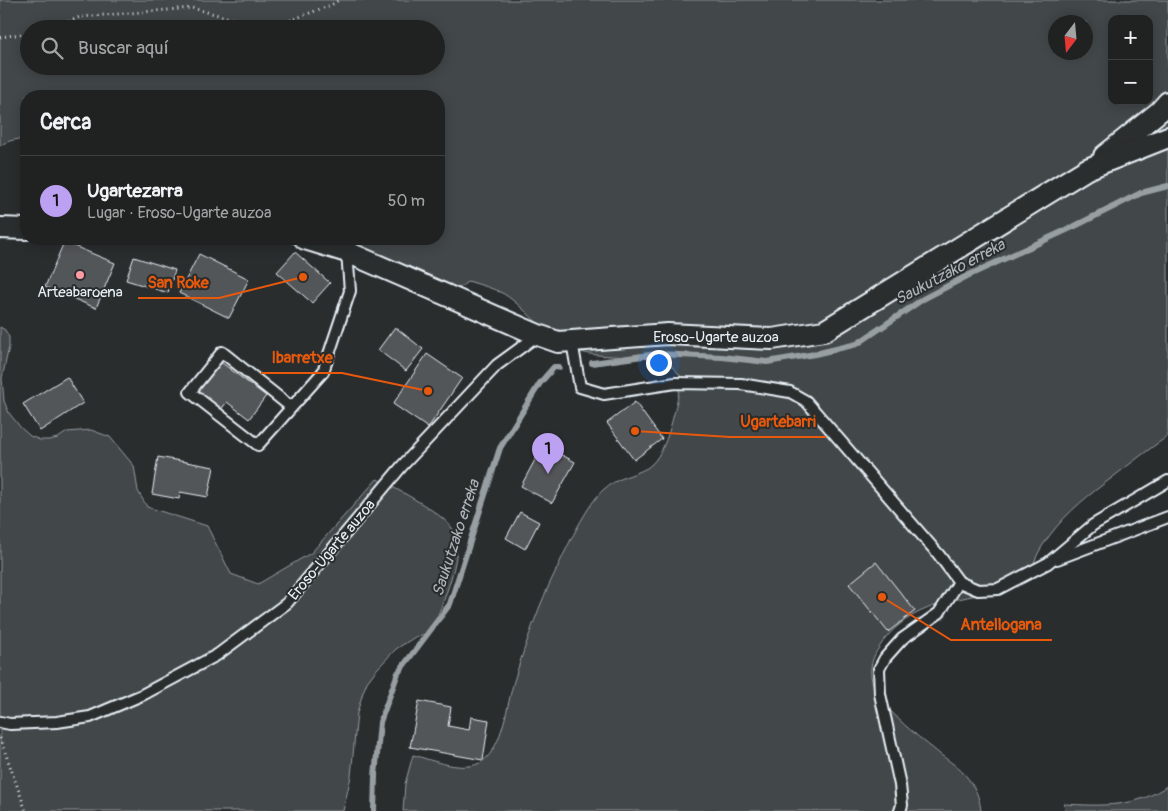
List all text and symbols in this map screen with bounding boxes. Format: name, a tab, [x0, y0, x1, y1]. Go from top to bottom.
north arrow	[1048, 15, 1093, 60]
map controls	[1108, 15, 1153, 105]
button: +	[1108, 15, 1153, 60]
search box	[20, 20, 445, 75]
icon: search	[38, 34, 66, 62]
text: Buscar aquí	[78, 36, 169, 60]
button: −	[1108, 60, 1153, 105]
text: Cerca	[40, 109, 91, 136]
text: Ugartezarra	[87, 179, 183, 203]
text: 1	[53, 191, 59, 211]
text: 50 m	[388, 191, 425, 211]
text: Lugar · Eroso-Ugarte auzoa	[87, 203, 271, 223]
water label: Saukutzako erreka	[892, 234, 1010, 309]
callout: San Roke	[138, 267, 219, 298]
marker: Arteabaroena	[74, 269, 86, 281]
text: San Roke	[147, 273, 210, 293]
place label: Arteabaroena	[37, 283, 123, 302]
street label: Eroso-Ugarte auzoa	[653, 328, 779, 347]
callout: Ibarretxe	[261, 342, 342, 373]
text: Ibarretxe	[271, 348, 334, 368]
your location	[646, 350, 672, 376]
callout: Ugartebarri	[730, 406, 826, 437]
text: Ugartebarri	[740, 412, 816, 432]
pin: 1	[532, 433, 564, 474]
water label: Saukutzako erreka	[428, 476, 485, 599]
street label: Eroso-Ugarte auzoa	[284, 496, 380, 604]
callout: Antellogana	[951, 609, 1052, 640]
text: Antellogana	[960, 615, 1042, 635]

